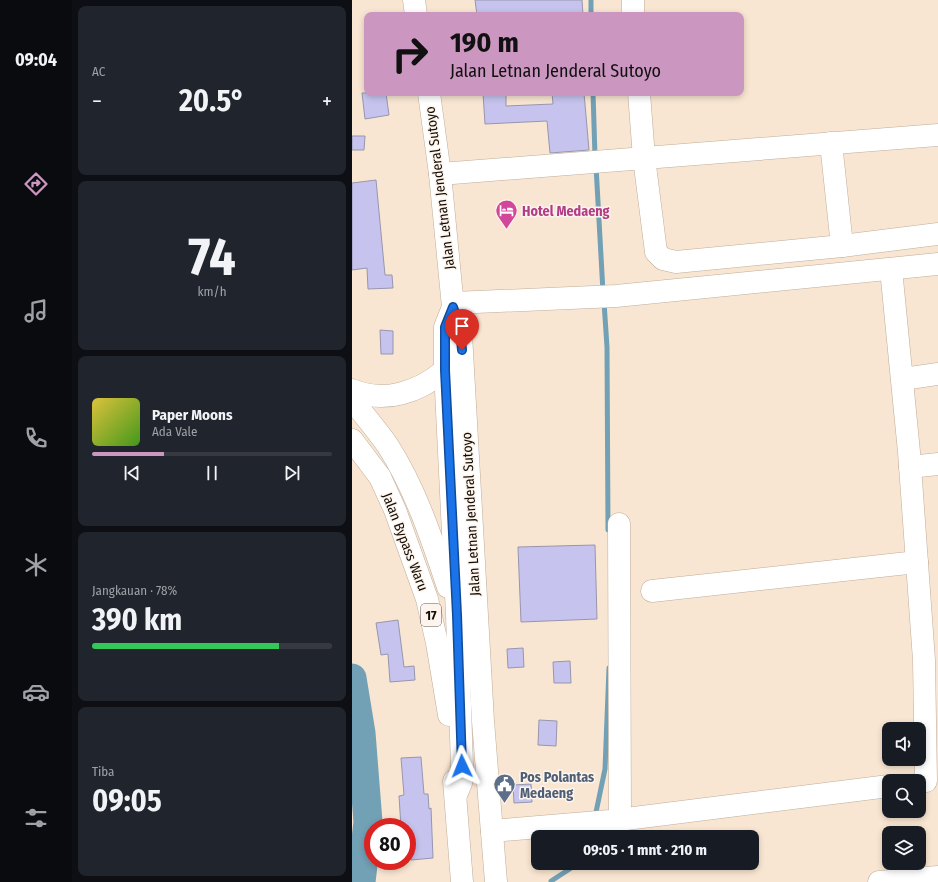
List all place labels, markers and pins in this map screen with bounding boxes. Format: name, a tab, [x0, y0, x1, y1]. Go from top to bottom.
hotel icon: Hotel Medaeng	[494, 198, 520, 231]
place label: Hotel Medaeng	[522, 203, 610, 220]
pin	[445, 309, 479, 350]
place label: Pos Polantas Medaeng	[520, 769, 594, 802]
public building icon: Pos Polantas Medaeng	[492, 772, 518, 805]

